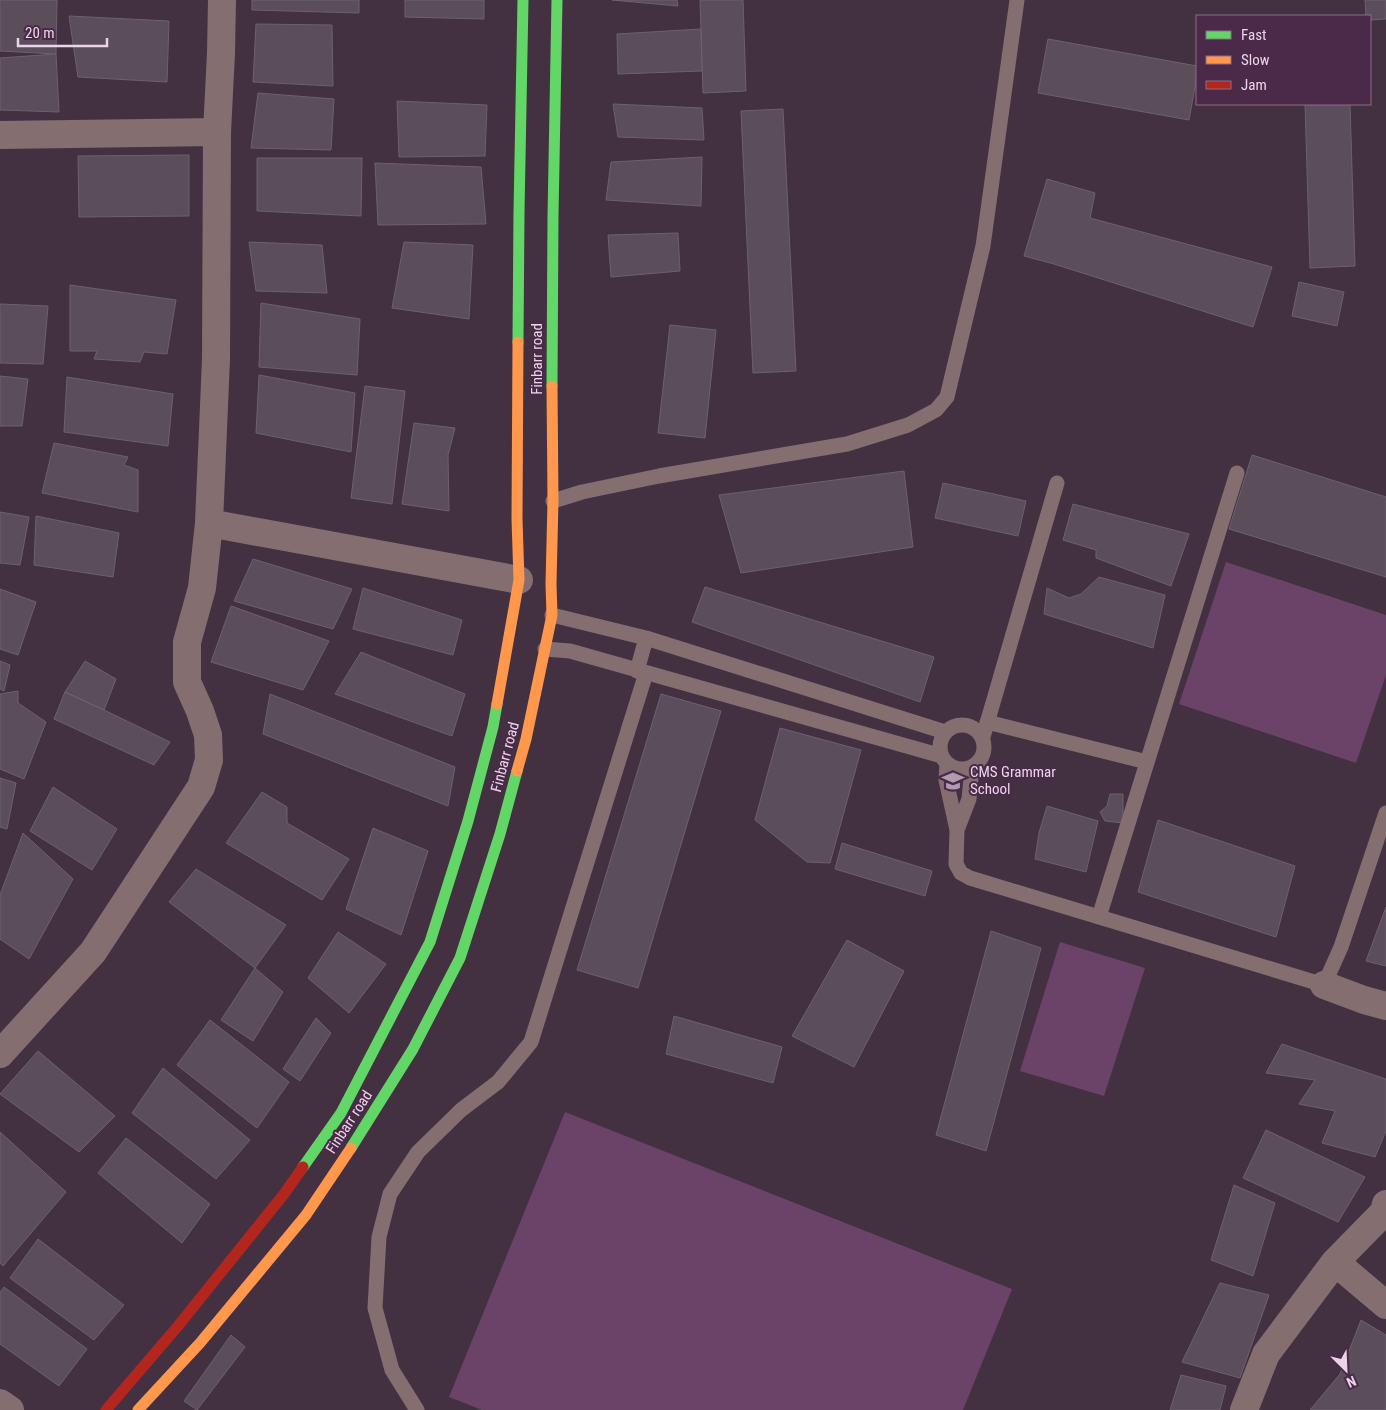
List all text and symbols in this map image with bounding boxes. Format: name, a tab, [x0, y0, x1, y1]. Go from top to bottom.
scale bar	[18, 15, 106, 47]
legend	[1196, 15, 1371, 105]
text: 20 m	[25, 24, 55, 42]
text: Fast	[1241, 26, 1266, 44]
text: Slow	[1241, 51, 1270, 69]
text: Jam	[1241, 76, 1267, 94]
street label: Finbarr road	[528, 323, 546, 395]
street label: Finbarr road	[487, 720, 523, 794]
place label: CMS Grammar School	[970, 763, 1056, 798]
school or university icon: CMS Grammar School	[940, 768, 966, 794]
street label: Finbarr road	[322, 1087, 376, 1157]
north arrow	[1321, 1345, 1371, 1395]
text: N	[1344, 1373, 1358, 1391]

